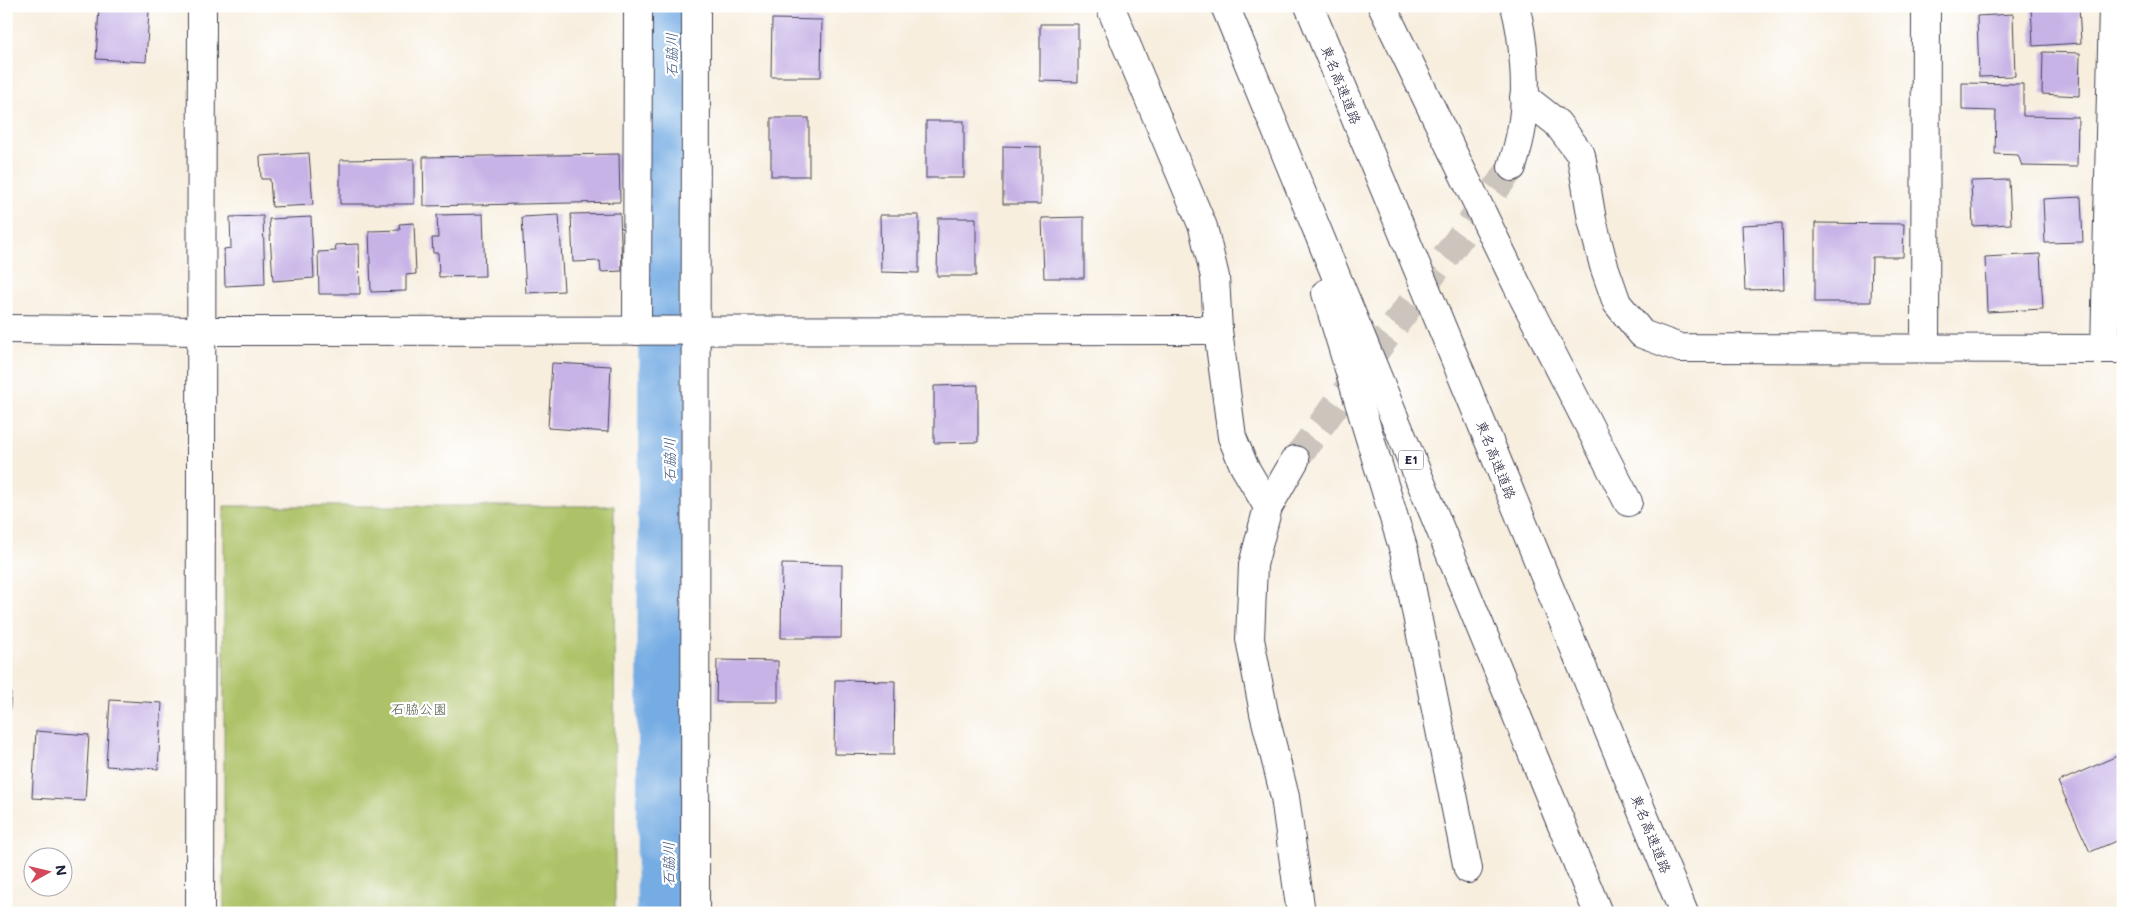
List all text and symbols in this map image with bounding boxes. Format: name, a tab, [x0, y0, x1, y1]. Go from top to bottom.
water label: 石脇川	[661, 32, 681, 78]
street label: 東名高速道路	[1317, 42, 1366, 127]
street label: 東名高速道路	[1472, 417, 1521, 502]
water label: 石脇川	[659, 437, 679, 483]
road number: E1	[1398, 450, 1424, 470]
park label: 石脇公園	[391, 699, 447, 718]
street label: 東名高速道路	[1627, 791, 1676, 876]
water label: 石脇川	[658, 841, 678, 887]
north arrow	[22, 846, 72, 896]
text: N	[51, 864, 72, 877]

